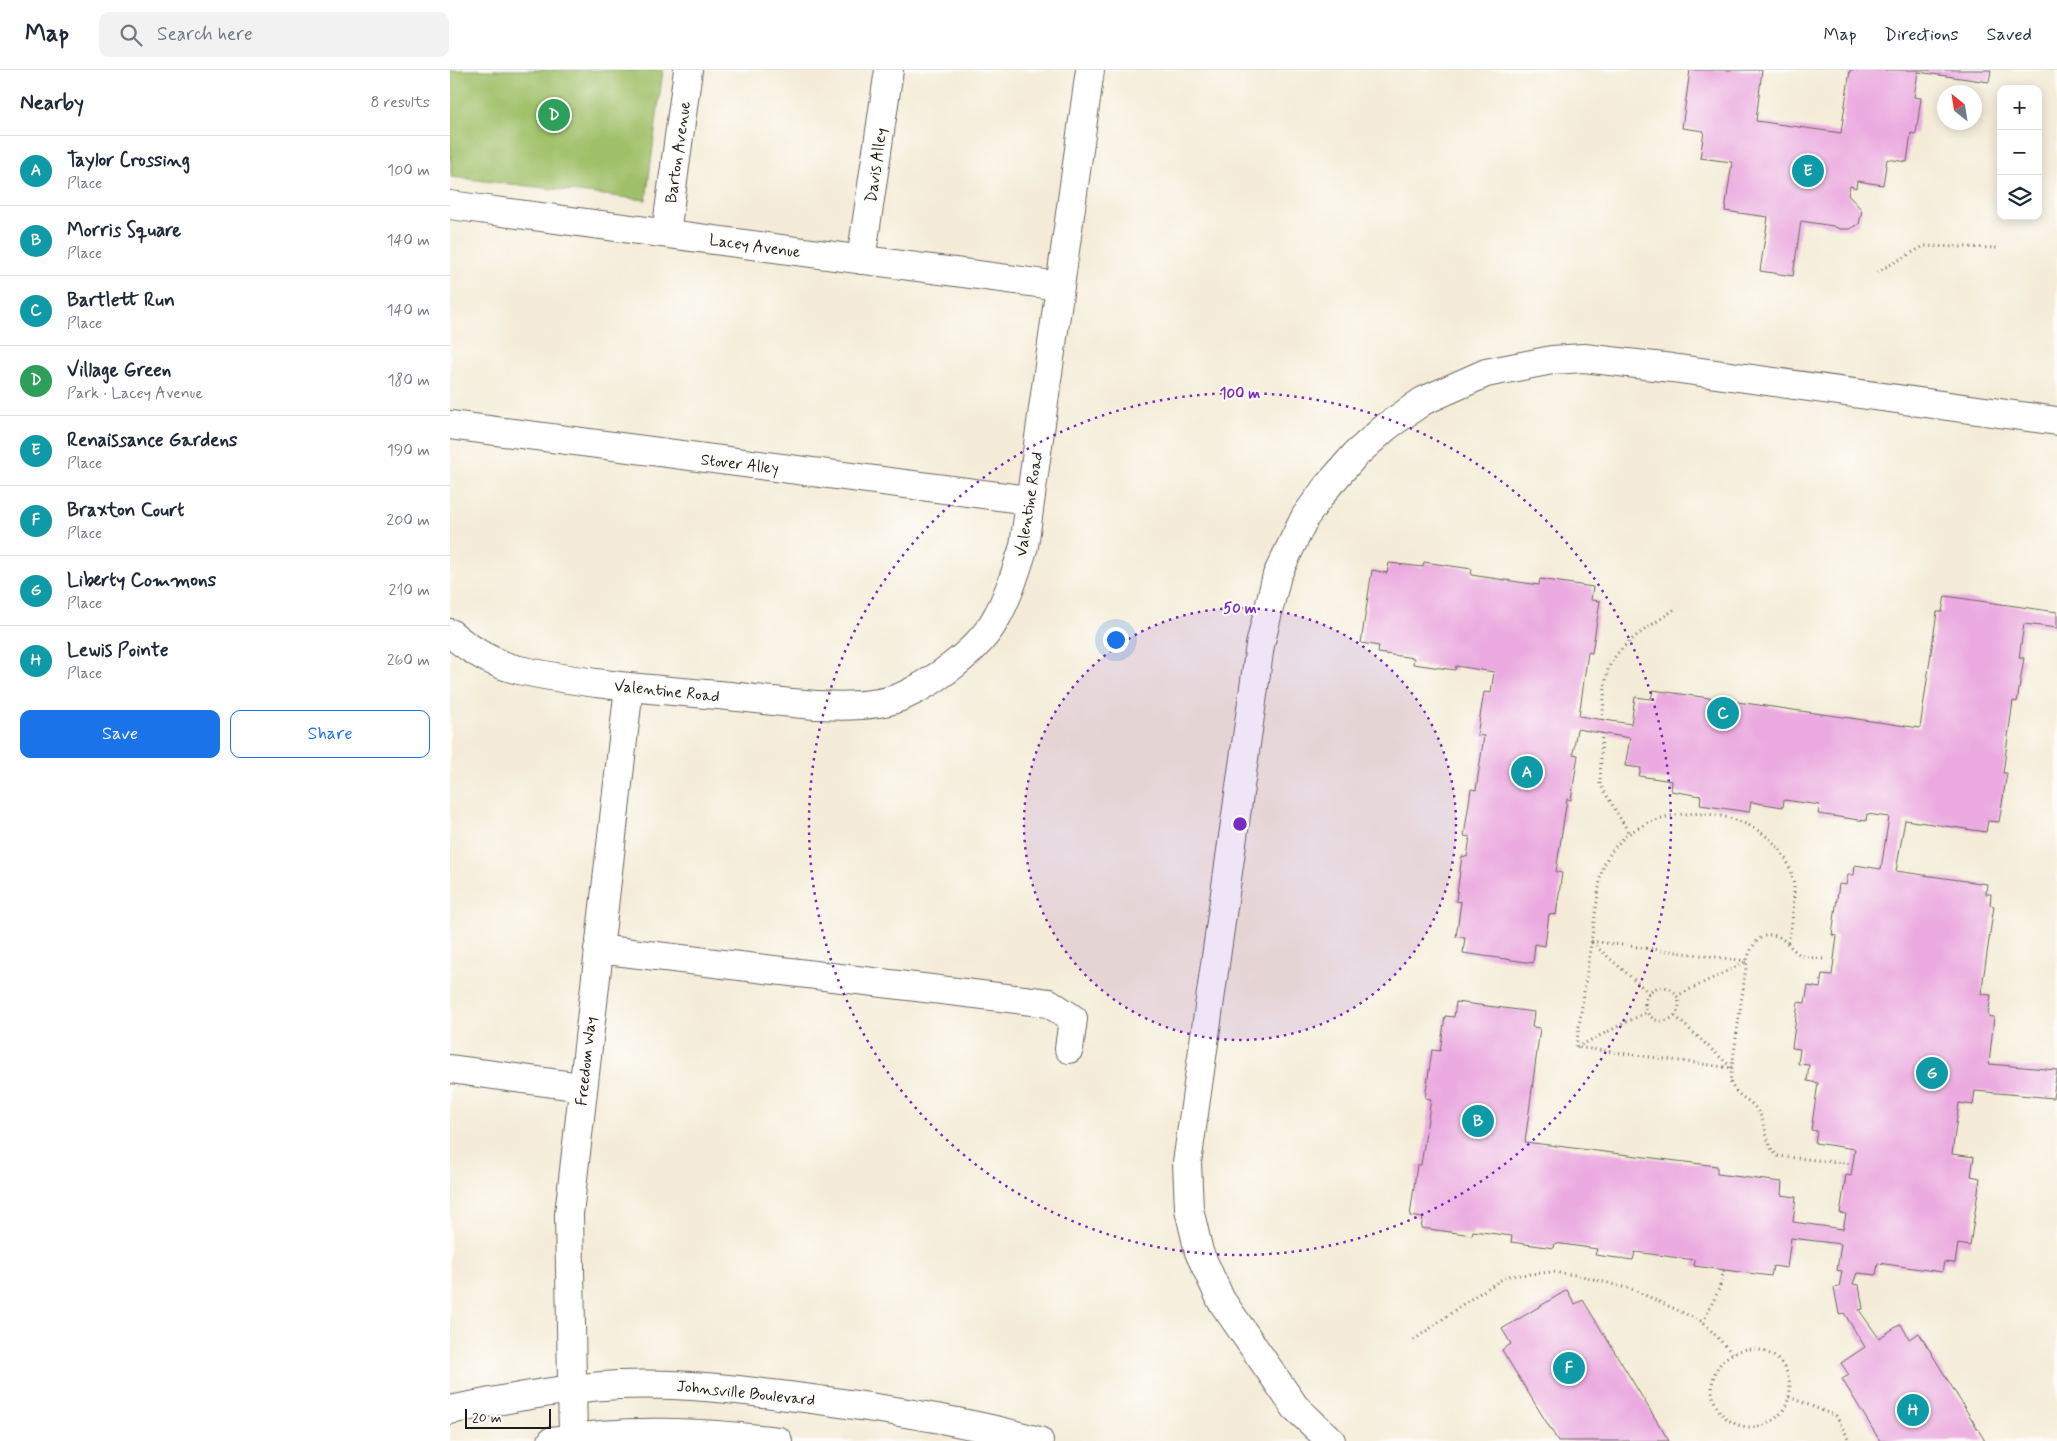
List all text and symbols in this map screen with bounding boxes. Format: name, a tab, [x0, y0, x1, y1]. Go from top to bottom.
search box	[99, 12, 449, 57]
text: Map	[25, 19, 69, 50]
icon: search	[117, 21, 145, 49]
text: Search here	[157, 22, 253, 47]
text: Map	[1824, 23, 1857, 47]
text: Directions	[1885, 23, 1959, 47]
text: Saved	[1987, 23, 2032, 47]
north arrow	[1937, 85, 1982, 130]
map controls	[1997, 85, 2042, 220]
button: +	[1997, 85, 2042, 130]
text: Nearby	[20, 89, 84, 117]
text: 8 results	[370, 92, 430, 113]
pin: D	[538, 96, 570, 134]
street label: Barton Avenue	[661, 99, 696, 204]
street label: Davis Alley	[861, 127, 892, 204]
button: −	[1997, 130, 2042, 175]
text: Taylor Crossing	[67, 148, 190, 173]
pin: E	[1792, 152, 1824, 190]
text: A	[31, 160, 41, 181]
text: 100 m	[387, 160, 430, 181]
text: Place	[67, 173, 102, 194]
button: layers	[1997, 175, 2042, 220]
text: Morris Square	[67, 218, 181, 243]
text: B	[31, 230, 41, 251]
text: 140 m	[386, 230, 430, 251]
street label: Lacey Avenue	[708, 230, 802, 263]
text: Place	[67, 243, 102, 264]
text: Bartlett Run	[67, 288, 175, 313]
text: C	[30, 300, 42, 321]
text: 140 m	[386, 300, 430, 321]
text: Place	[67, 313, 102, 334]
text: Village Green	[67, 358, 171, 383]
text: D	[30, 370, 42, 391]
text: 180 m	[387, 370, 430, 391]
text: Park · Lacey Avenue	[67, 383, 203, 404]
text: 100 m	[1220, 384, 1260, 404]
text: Renaissance Gardens	[67, 428, 237, 453]
text: E	[31, 440, 41, 461]
text: 190 m	[387, 440, 430, 461]
street label: Stover Alley	[700, 449, 780, 480]
street label: Valentine Road	[1011, 450, 1048, 558]
text: Place	[67, 453, 102, 474]
text: Braxton Court	[67, 498, 184, 523]
text: F	[32, 510, 40, 531]
text: 200 m	[386, 510, 430, 531]
text: Place	[67, 523, 102, 544]
text: Liberty Commons	[67, 568, 216, 593]
text: G	[31, 580, 41, 601]
text: 210 m	[389, 580, 430, 601]
text: Place	[67, 593, 102, 614]
text: 50 m	[1223, 599, 1257, 619]
your location	[1103, 627, 1129, 653]
text: Lewis Pointe	[67, 638, 169, 663]
text: H	[31, 650, 41, 671]
text: 260 m	[387, 650, 430, 671]
text: Place	[67, 663, 102, 684]
street label: Valentine Road	[613, 676, 721, 707]
pin: C	[1707, 694, 1739, 732]
button: Save	[20, 710, 220, 758]
button: Share	[230, 710, 430, 758]
pin: A	[1511, 753, 1543, 791]
centre of rings	[1231, 815, 1249, 833]
street label: Freedom Way	[571, 1015, 602, 1107]
pin: G	[1916, 1054, 1948, 1092]
pin: B	[1462, 1102, 1494, 1140]
pin: F	[1553, 1349, 1585, 1387]
street label: Johnsville Boulevard	[676, 1376, 816, 1411]
pin: H	[1897, 1391, 1929, 1429]
scale bar	[465, 1406, 551, 1429]
text: 20 m	[472, 1409, 502, 1427]

